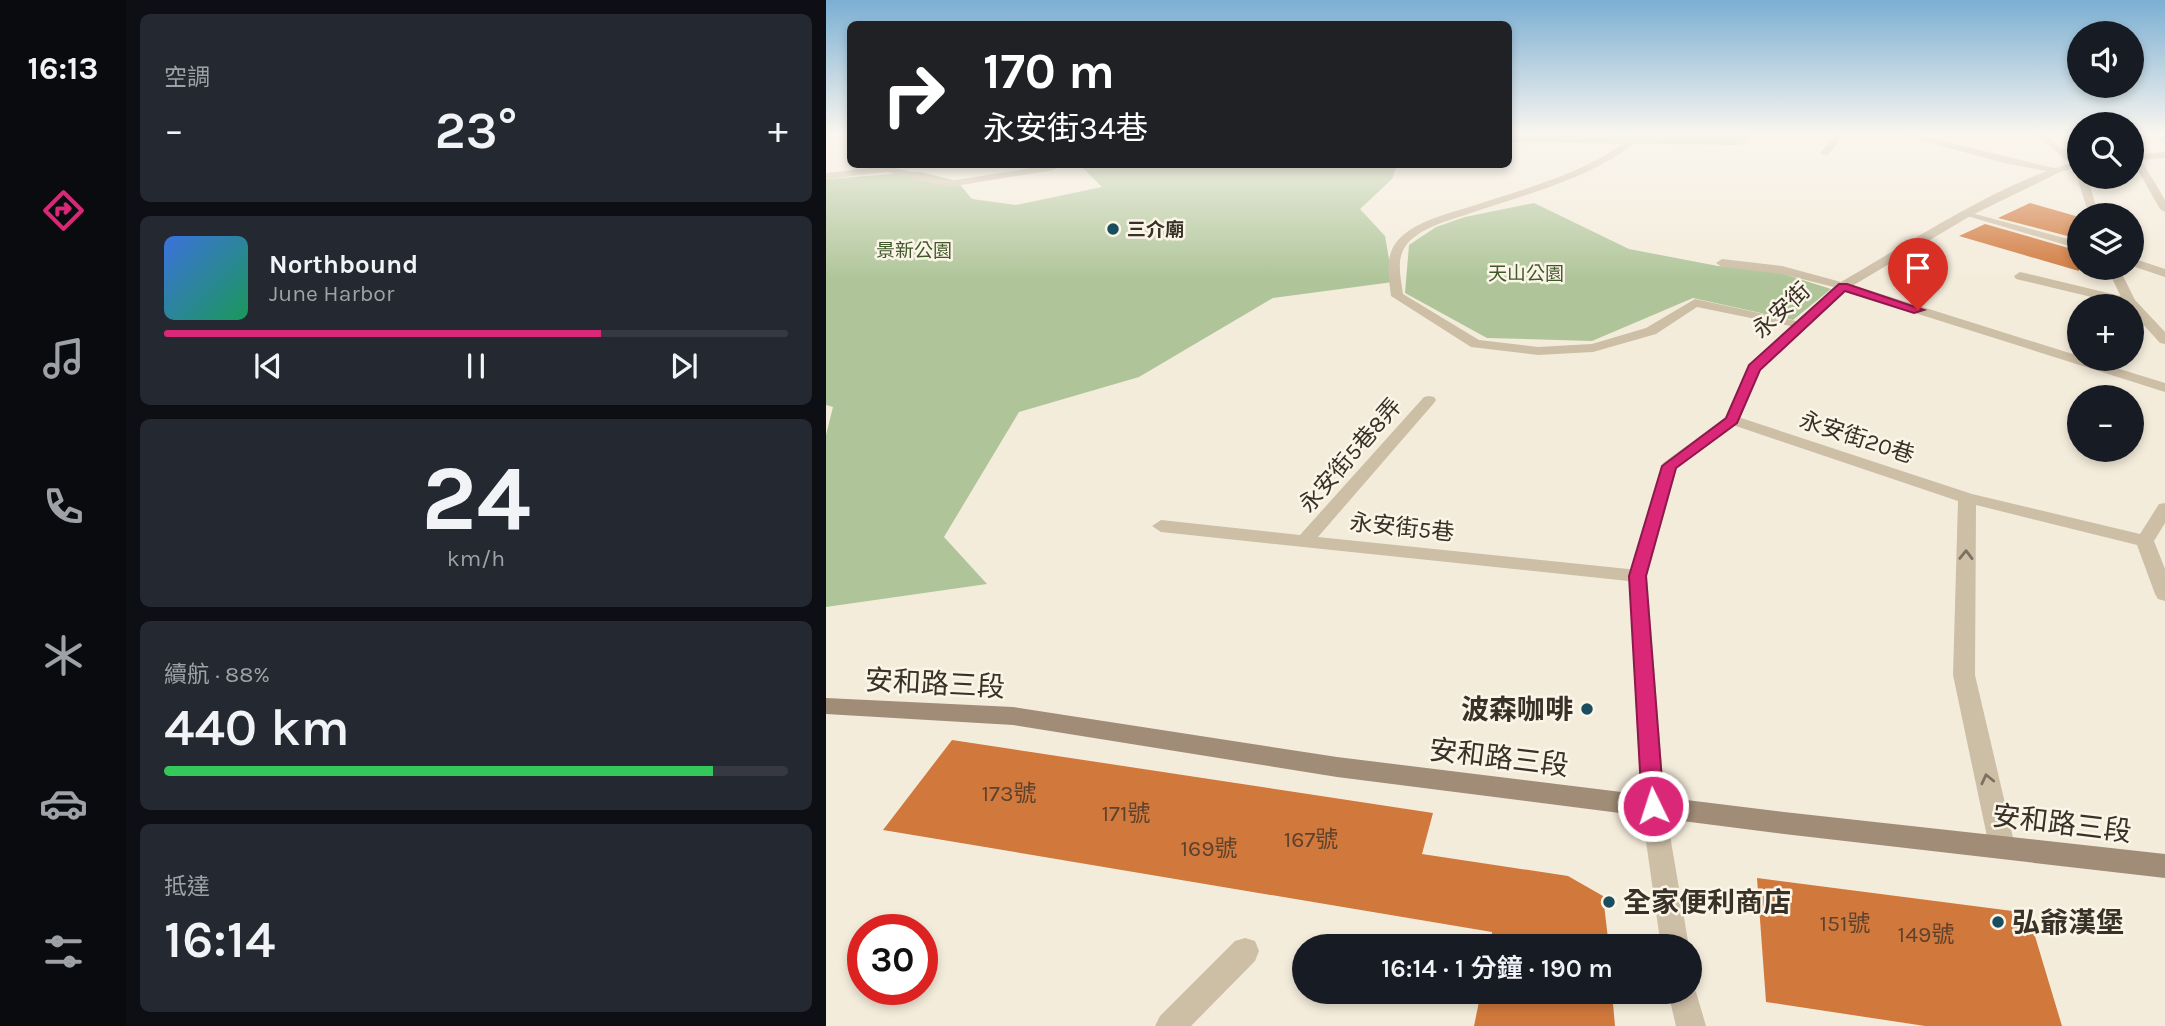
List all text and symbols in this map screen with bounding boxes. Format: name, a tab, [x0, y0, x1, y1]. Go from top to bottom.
map controls	[2067, 21, 2144, 462]
button: sound	[2067, 21, 2144, 98]
text: 170 m	[983, 43, 1115, 100]
icon: right	[868, 49, 959, 140]
text: 16:13	[28, 50, 98, 87]
text: 空調	[164, 64, 210, 91]
text: 23°	[435, 100, 517, 161]
text: −	[164, 108, 184, 153]
text: +	[768, 108, 788, 153]
text: 永安街34巷	[983, 110, 1148, 147]
button: search	[2067, 112, 2144, 189]
icon: directions	[39, 186, 88, 235]
button: layers	[2067, 203, 2144, 280]
place label: 三介廟	[1127, 219, 1184, 241]
marker: 三介廟	[1105, 221, 1121, 237]
pin	[1888, 238, 1948, 310]
park label: 景新公園	[876, 240, 952, 262]
text: Northbound	[269, 249, 418, 280]
icon: arrive	[1899, 249, 1937, 287]
park label: 天山公園	[1488, 263, 1564, 285]
street label: 永安街	[1747, 277, 1816, 344]
text: June Harbor	[269, 280, 394, 307]
button: +	[2067, 294, 2144, 371]
icon: music	[39, 334, 88, 383]
icon: previous	[249, 347, 287, 385]
icon: pause	[457, 347, 495, 385]
icon: next	[665, 347, 703, 385]
button: −	[2067, 385, 2144, 462]
street label: 永安街5巷8弄	[1294, 393, 1407, 518]
street label: 永安街20巷	[1796, 406, 1918, 469]
text: 24	[421, 446, 531, 552]
icon: phone	[39, 482, 88, 531]
street label: 永安街5巷	[1348, 509, 1456, 546]
text: km/h	[447, 545, 505, 572]
one-way arrow	[1958, 549, 1974, 559]
icon: climate	[39, 631, 88, 680]
text: 續航 · 88%	[164, 661, 270, 688]
street label: 安和路三段	[864, 663, 1006, 704]
place label: 波森咖啡	[1461, 693, 1573, 726]
text: 440 km	[164, 697, 350, 758]
marker: 波森咖啡	[1579, 701, 1595, 717]
street label: 安和路三段	[1427, 733, 1570, 782]
position arrow	[1616, 769, 1690, 843]
one-way arrow	[1981, 773, 1995, 785]
icon: car	[39, 779, 88, 828]
house number: 173號	[982, 780, 1036, 807]
street label: 安和路三段	[1990, 799, 2133, 848]
house number: 171號	[1101, 800, 1151, 827]
house number: 167號	[1284, 826, 1338, 853]
house number: 169號	[1180, 835, 1238, 862]
text: 抵達	[164, 873, 210, 900]
place label: 全家便利商店	[1623, 886, 1791, 919]
marker: 全家便利商店	[1601, 894, 1617, 910]
place label: 弘爺漢堡	[2012, 906, 2124, 939]
text: 16:14	[164, 909, 275, 970]
house number: 151號	[1819, 910, 1871, 937]
speed limit sign: 30	[847, 914, 938, 1005]
marker: 弘爺漢堡	[1990, 914, 2006, 930]
house number: 149號	[1898, 921, 1954, 948]
icon: filters	[39, 927, 88, 976]
text: 16:14 · 1 分鐘 · 190 m	[1381, 953, 1613, 984]

